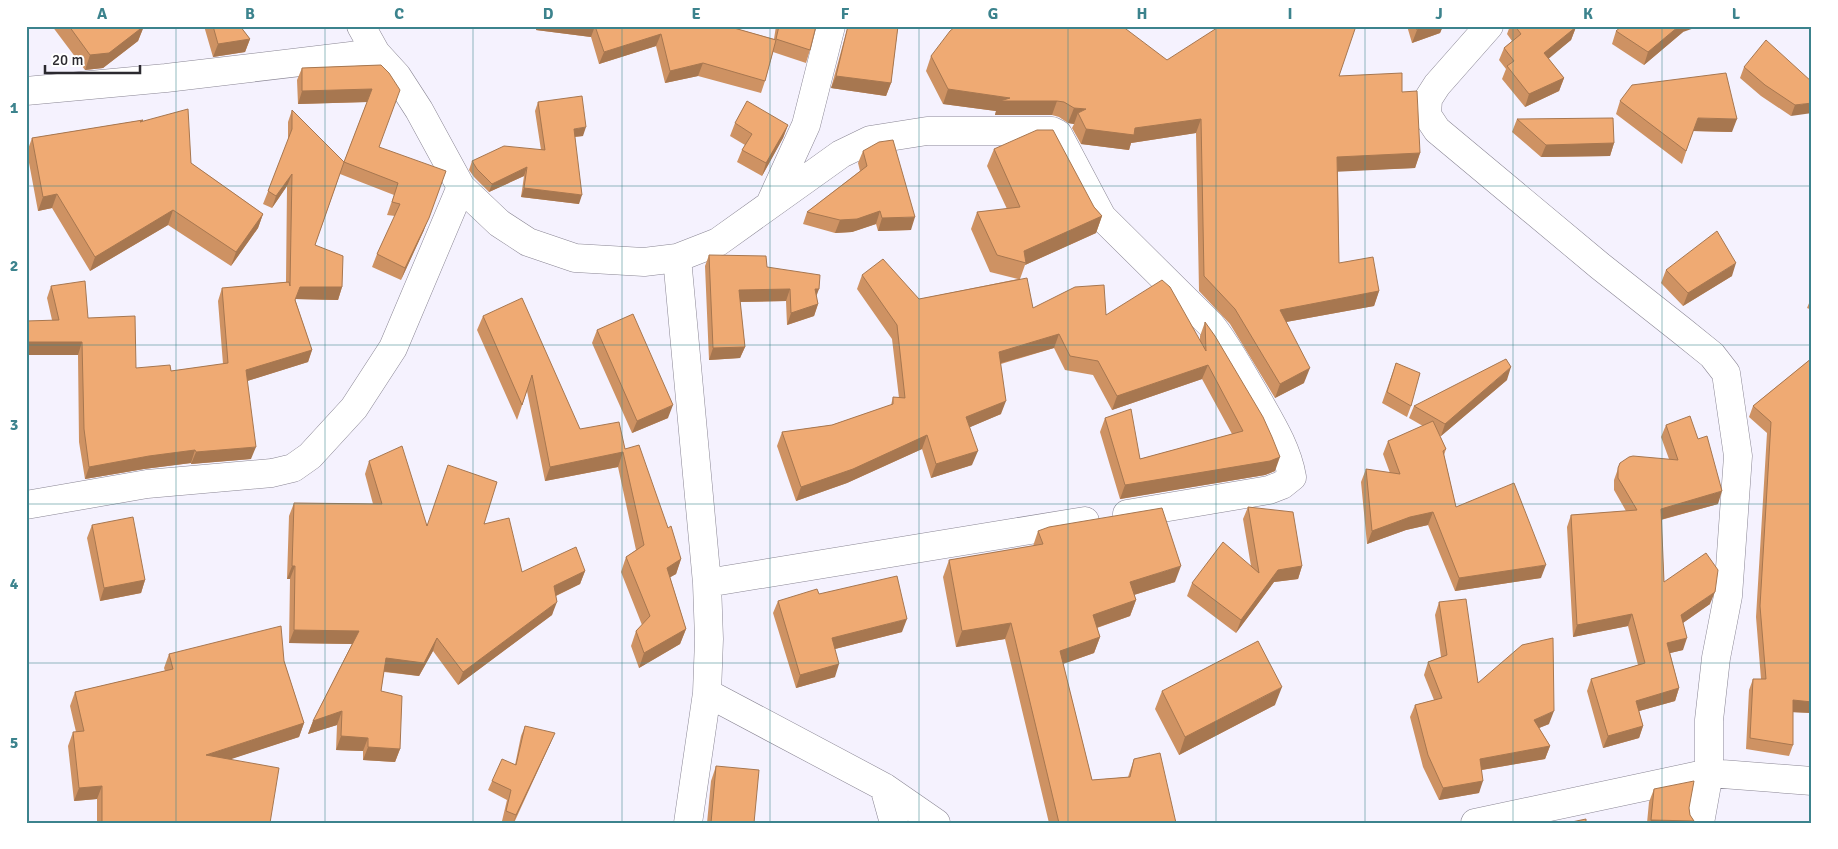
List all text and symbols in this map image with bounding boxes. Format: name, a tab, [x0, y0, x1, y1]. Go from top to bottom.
text: A	[97, 4, 108, 24]
text: B	[245, 4, 255, 24]
text: C	[394, 4, 404, 24]
text: D	[543, 4, 554, 24]
text: E	[691, 4, 701, 24]
text: F	[841, 4, 850, 24]
text: G	[988, 4, 998, 24]
text: H	[1137, 4, 1147, 24]
text: I	[1287, 4, 1293, 24]
text: J	[1435, 4, 1443, 24]
text: K	[1583, 4, 1593, 24]
text: L	[1732, 4, 1741, 24]
scale bar	[45, 42, 140, 74]
text: 20 m	[52, 51, 83, 69]
text: 1	[10, 98, 19, 118]
text: 2	[10, 256, 18, 276]
text: 3	[10, 415, 18, 435]
text: 4	[10, 574, 19, 594]
text: 5	[10, 733, 18, 753]

